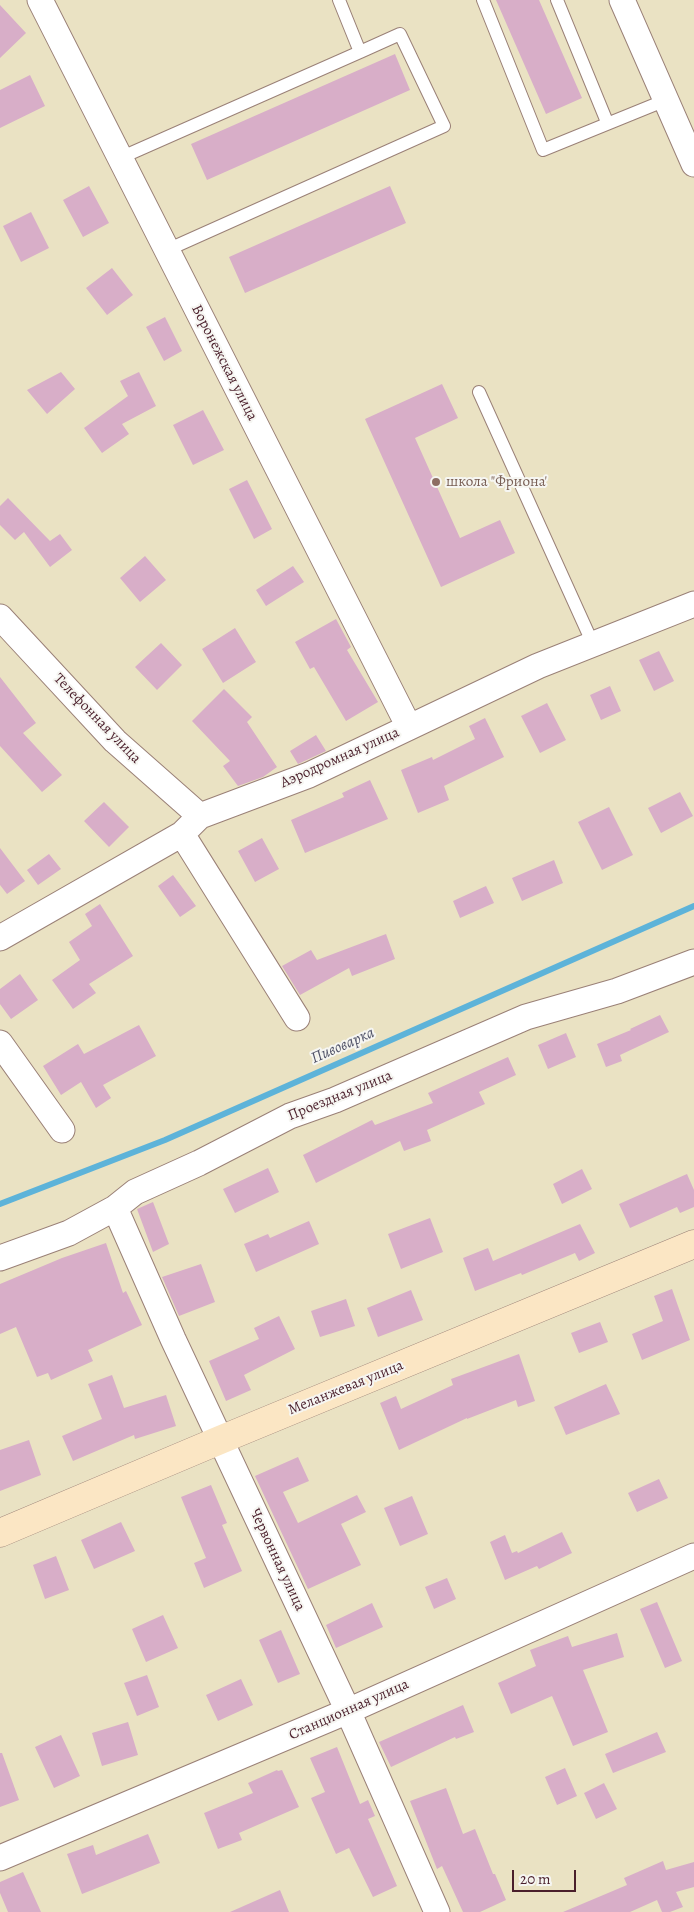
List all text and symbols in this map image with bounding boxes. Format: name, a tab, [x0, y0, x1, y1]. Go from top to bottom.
street label: Воронежская улица	[187, 302, 261, 424]
place label: школа "Фриона'	[446, 473, 547, 491]
marker: школа "Фриона'	[430, 476, 442, 488]
street label: Телефонная улица	[50, 670, 144, 768]
street label: Аэродромная улица	[278, 724, 402, 792]
water label: Пивоварка	[308, 1024, 378, 1068]
street label: Проездная улица	[285, 1067, 395, 1125]
street label: Меланжевая улица	[286, 1357, 406, 1419]
street label: Червонная улица	[245, 1506, 309, 1614]
street label: Станционная улица	[286, 1675, 412, 1745]
scale bar	[514, 1860, 578, 1892]
text: 20 m	[520, 1869, 551, 1889]

